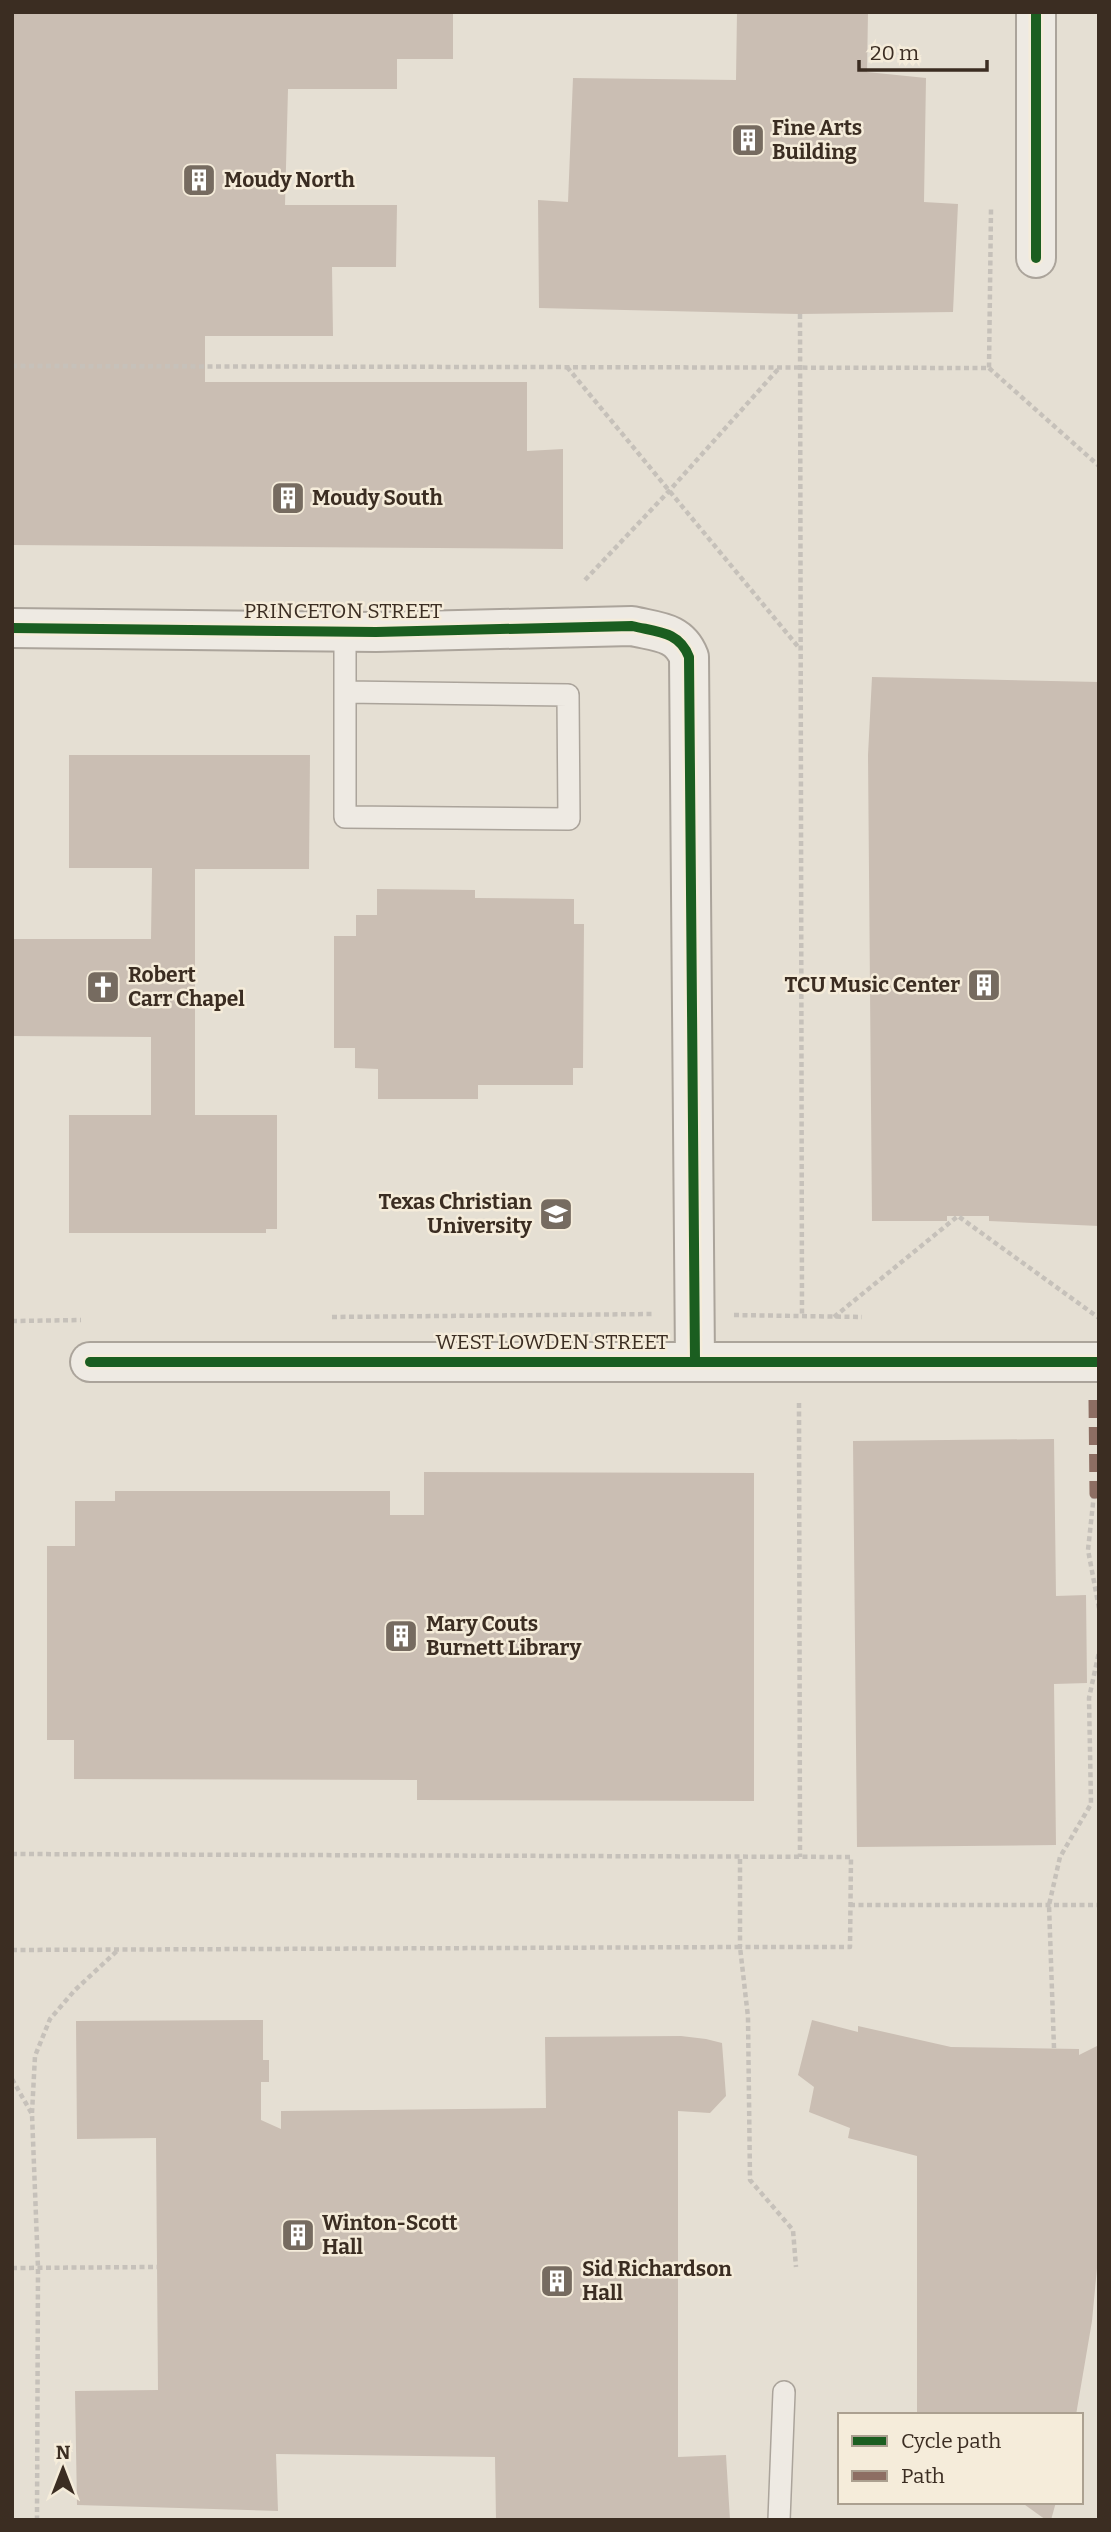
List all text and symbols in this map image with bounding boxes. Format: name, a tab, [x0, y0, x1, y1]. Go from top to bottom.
scale bar	[859, 28, 987, 72]
text: 20 m	[870, 40, 919, 66]
place label: Fine Arts Building	[772, 115, 862, 165]
building icon: Fine Arts Building	[729, 121, 767, 159]
building icon: Moudy North	[180, 161, 218, 199]
place label: Moudy North	[224, 167, 356, 193]
building icon: Moudy South	[269, 479, 307, 517]
place label: Moudy South	[312, 485, 443, 511]
street label: PRINCETON STREET	[244, 598, 442, 624]
place label: Robert Carr Chapel	[128, 962, 245, 1012]
building icon: TCU Music Center	[965, 966, 1003, 1004]
church icon: Robert Carr Chapel	[84, 968, 122, 1006]
place label: TCU Music Center	[785, 972, 960, 998]
place label: Texas Christian University	[379, 1189, 532, 1239]
school or university icon: Texas Christian University	[537, 1195, 575, 1233]
street label: WEST LOWDEN STREET	[436, 1329, 668, 1355]
place label: Mary Couts Burnett Library	[426, 1611, 582, 1661]
building icon: Mary Couts Burnett Library	[382, 1617, 420, 1655]
place label: Winton-Scott Hall	[322, 2210, 458, 2260]
building icon: Winton-Scott Hall	[279, 2216, 317, 2254]
place label: Sid Richardson Hall	[582, 2256, 732, 2306]
building icon: Sid Richardson Hall	[538, 2262, 576, 2300]
legend	[838, 2413, 1083, 2504]
text: Cycle path	[901, 2428, 1001, 2454]
north arrow	[28, 2434, 98, 2504]
text: N	[56, 2441, 71, 2464]
text: Path	[901, 2463, 945, 2489]

